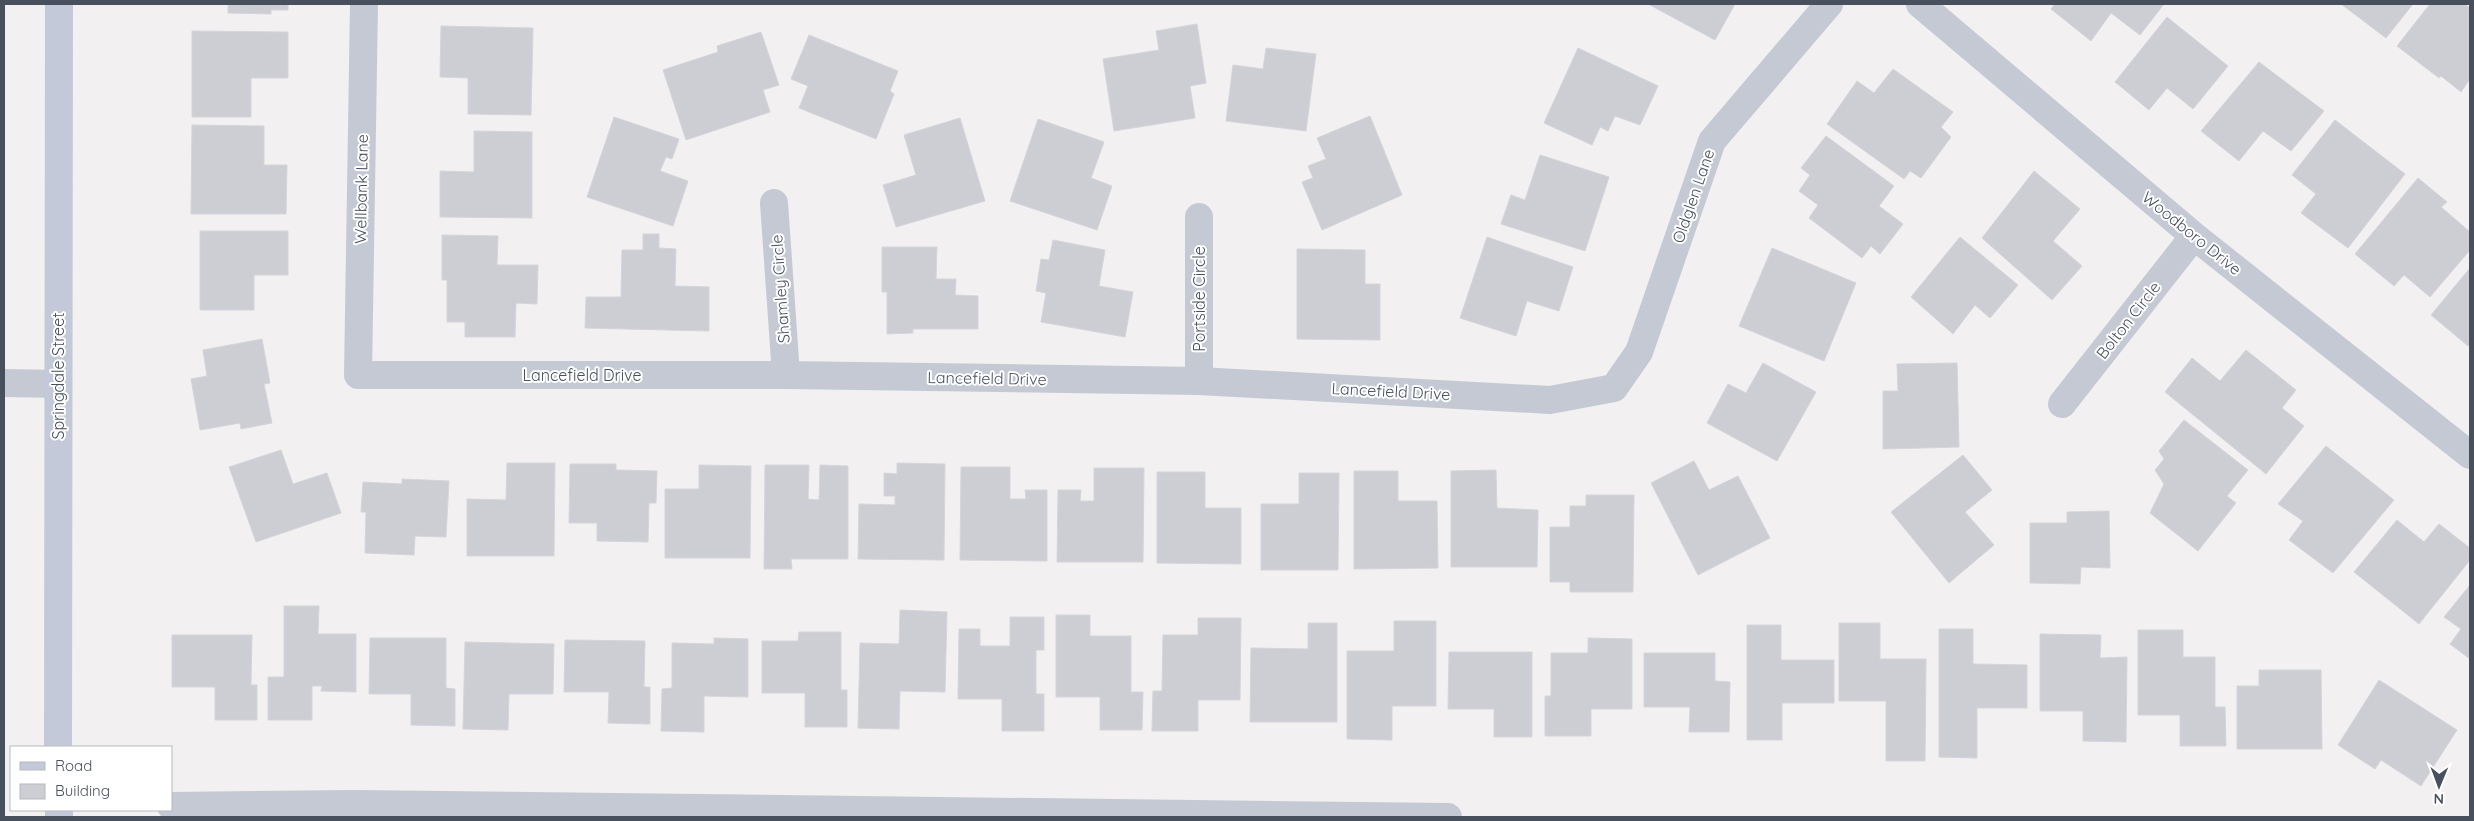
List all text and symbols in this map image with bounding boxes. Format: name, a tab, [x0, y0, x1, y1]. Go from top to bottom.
street label: Wellbank Lane	[350, 134, 372, 244]
street label: Oldglen Lane	[1668, 146, 1718, 246]
street label: Woodboro Drive	[2138, 187, 2246, 279]
street label: Shamley Circle	[766, 234, 794, 344]
street label: Portside Circle	[1189, 246, 1209, 352]
street label: Bolton Circle	[2092, 277, 2164, 363]
street label: Springdale Street	[48, 312, 68, 440]
street label: Lancefield Drive	[522, 365, 642, 385]
street label: Lancefield Drive	[927, 367, 1047, 389]
street label: Lancefield Drive	[1331, 378, 1451, 404]
legend	[10, 746, 172, 811]
text: Road	[55, 756, 92, 775]
north arrow	[2414, 761, 2464, 811]
text: Building	[55, 781, 110, 800]
text: N	[2433, 790, 2444, 808]

